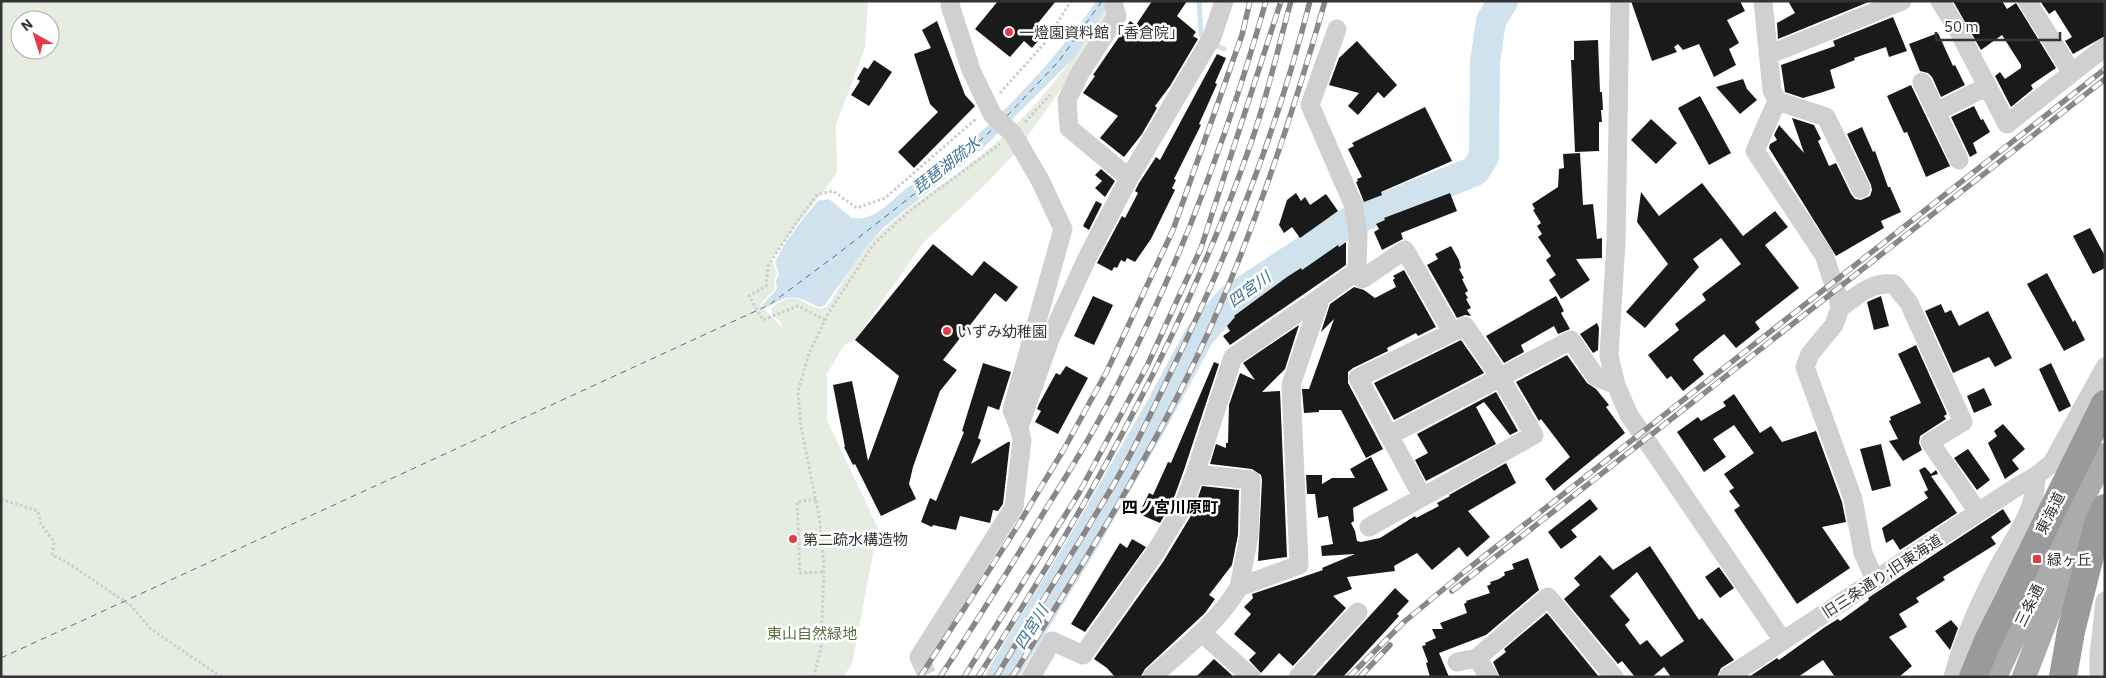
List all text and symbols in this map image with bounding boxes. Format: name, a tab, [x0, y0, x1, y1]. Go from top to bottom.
north arrow	[10, 10, 60, 60]
scale bar	[1936, 10, 2060, 42]
text: N	[17, 15, 36, 35]
text: 50 m	[1944, 17, 1979, 36]
place label: 一燈園資料館「香倉院」	[1019, 23, 1184, 42]
marker: 一燈園資料館「香倉院」	[1003, 26, 1015, 38]
water label: 琵琶湖疏水	[908, 131, 985, 198]
water label: 四宮川	[1224, 266, 1276, 311]
place label: いずみ幼稚園	[957, 322, 1047, 341]
marker: いずみ幼稚園	[941, 325, 953, 337]
street label: 東海道	[2031, 489, 2069, 537]
district label: 四ノ宮川原町	[1122, 497, 1218, 517]
place label: 第二疏水構造物	[803, 530, 908, 549]
street label: 旧三条通り;旧東海道	[1818, 530, 1946, 622]
marker: 第二疏水構造物	[787, 533, 799, 545]
place label: 緑ヶ丘	[2047, 550, 2092, 569]
marker: 緑ヶ丘	[2031, 553, 2043, 565]
street label: 三条通	[2011, 581, 2047, 629]
water label: 四宮川	[1010, 600, 1053, 653]
park label: 東山自然緑地	[767, 624, 857, 643]

